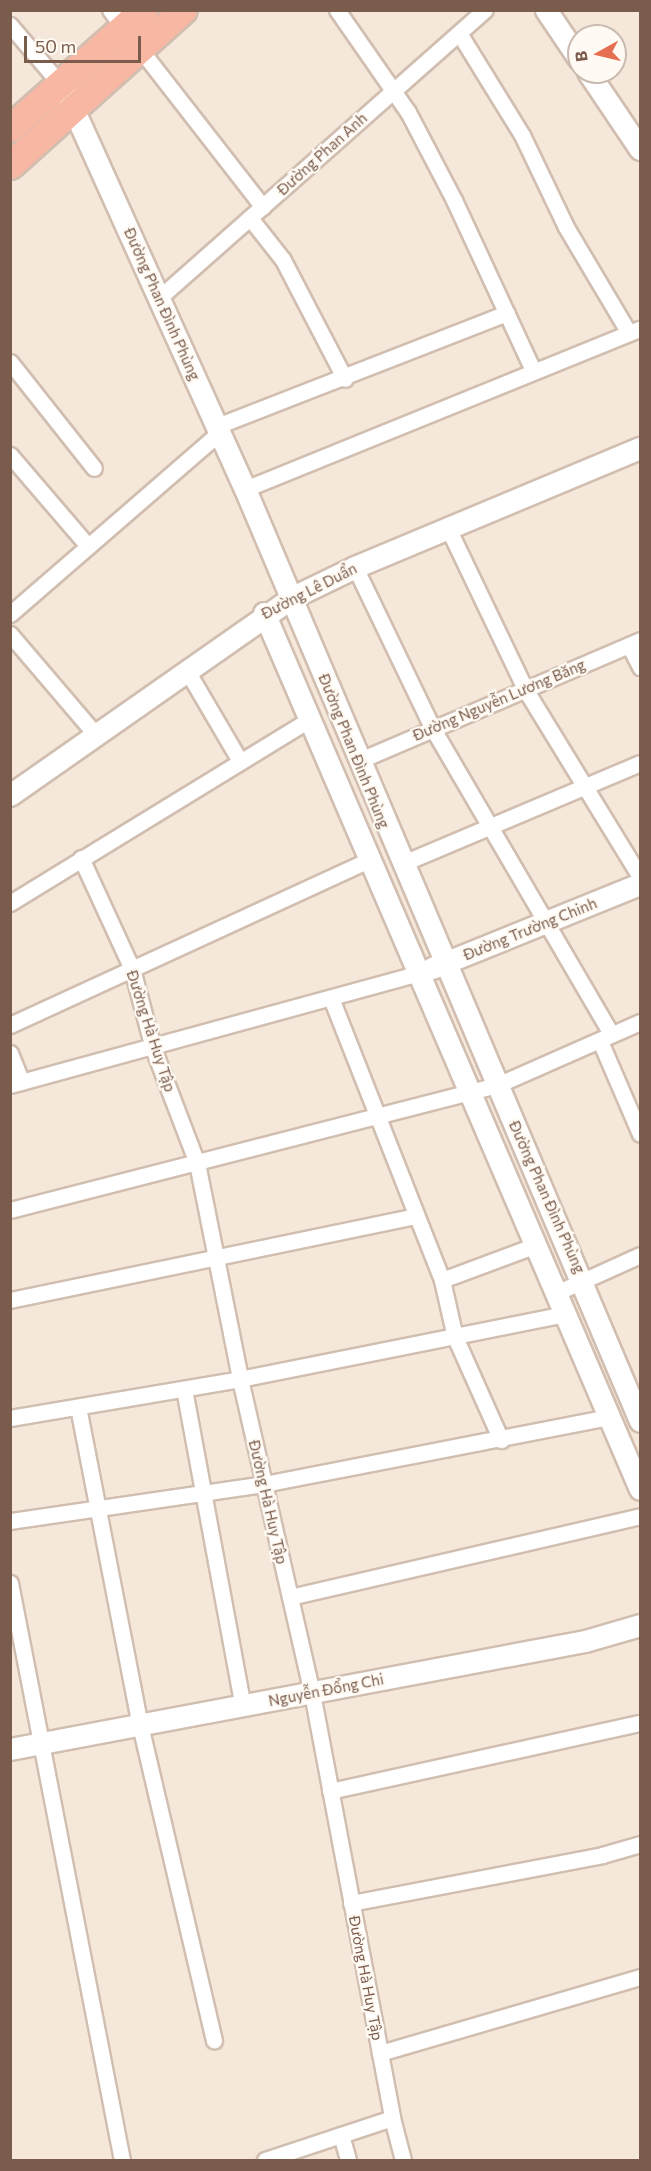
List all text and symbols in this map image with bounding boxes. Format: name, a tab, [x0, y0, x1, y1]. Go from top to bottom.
scale bar	[27, 24, 144, 62]
north arrow	[567, 24, 627, 84]
text: 50 m	[35, 35, 76, 57]
text: B	[571, 50, 591, 63]
street label: Đường Phan Anh	[273, 109, 371, 199]
street label: Đường Phan Đình Phùng	[120, 225, 204, 383]
street label: Đường Lê Duẩn	[258, 559, 360, 623]
street label: Đường Nguyễn Lương Băng	[410, 655, 588, 745]
street label: Đường Phan Đình Phùng	[315, 671, 393, 831]
street label: Đường Trường Chinh	[461, 894, 599, 964]
street label: Đường Hà Huy Tập	[123, 968, 179, 1094]
street label: Đường Phan Đình Phùng	[505, 1118, 589, 1276]
street label: Đường Hà Huy Tập	[245, 1438, 291, 1566]
street label: Nguyễn Đổng Chi	[267, 1670, 385, 1710]
street label: Đường Hà Huy Tập	[345, 1914, 387, 2042]

